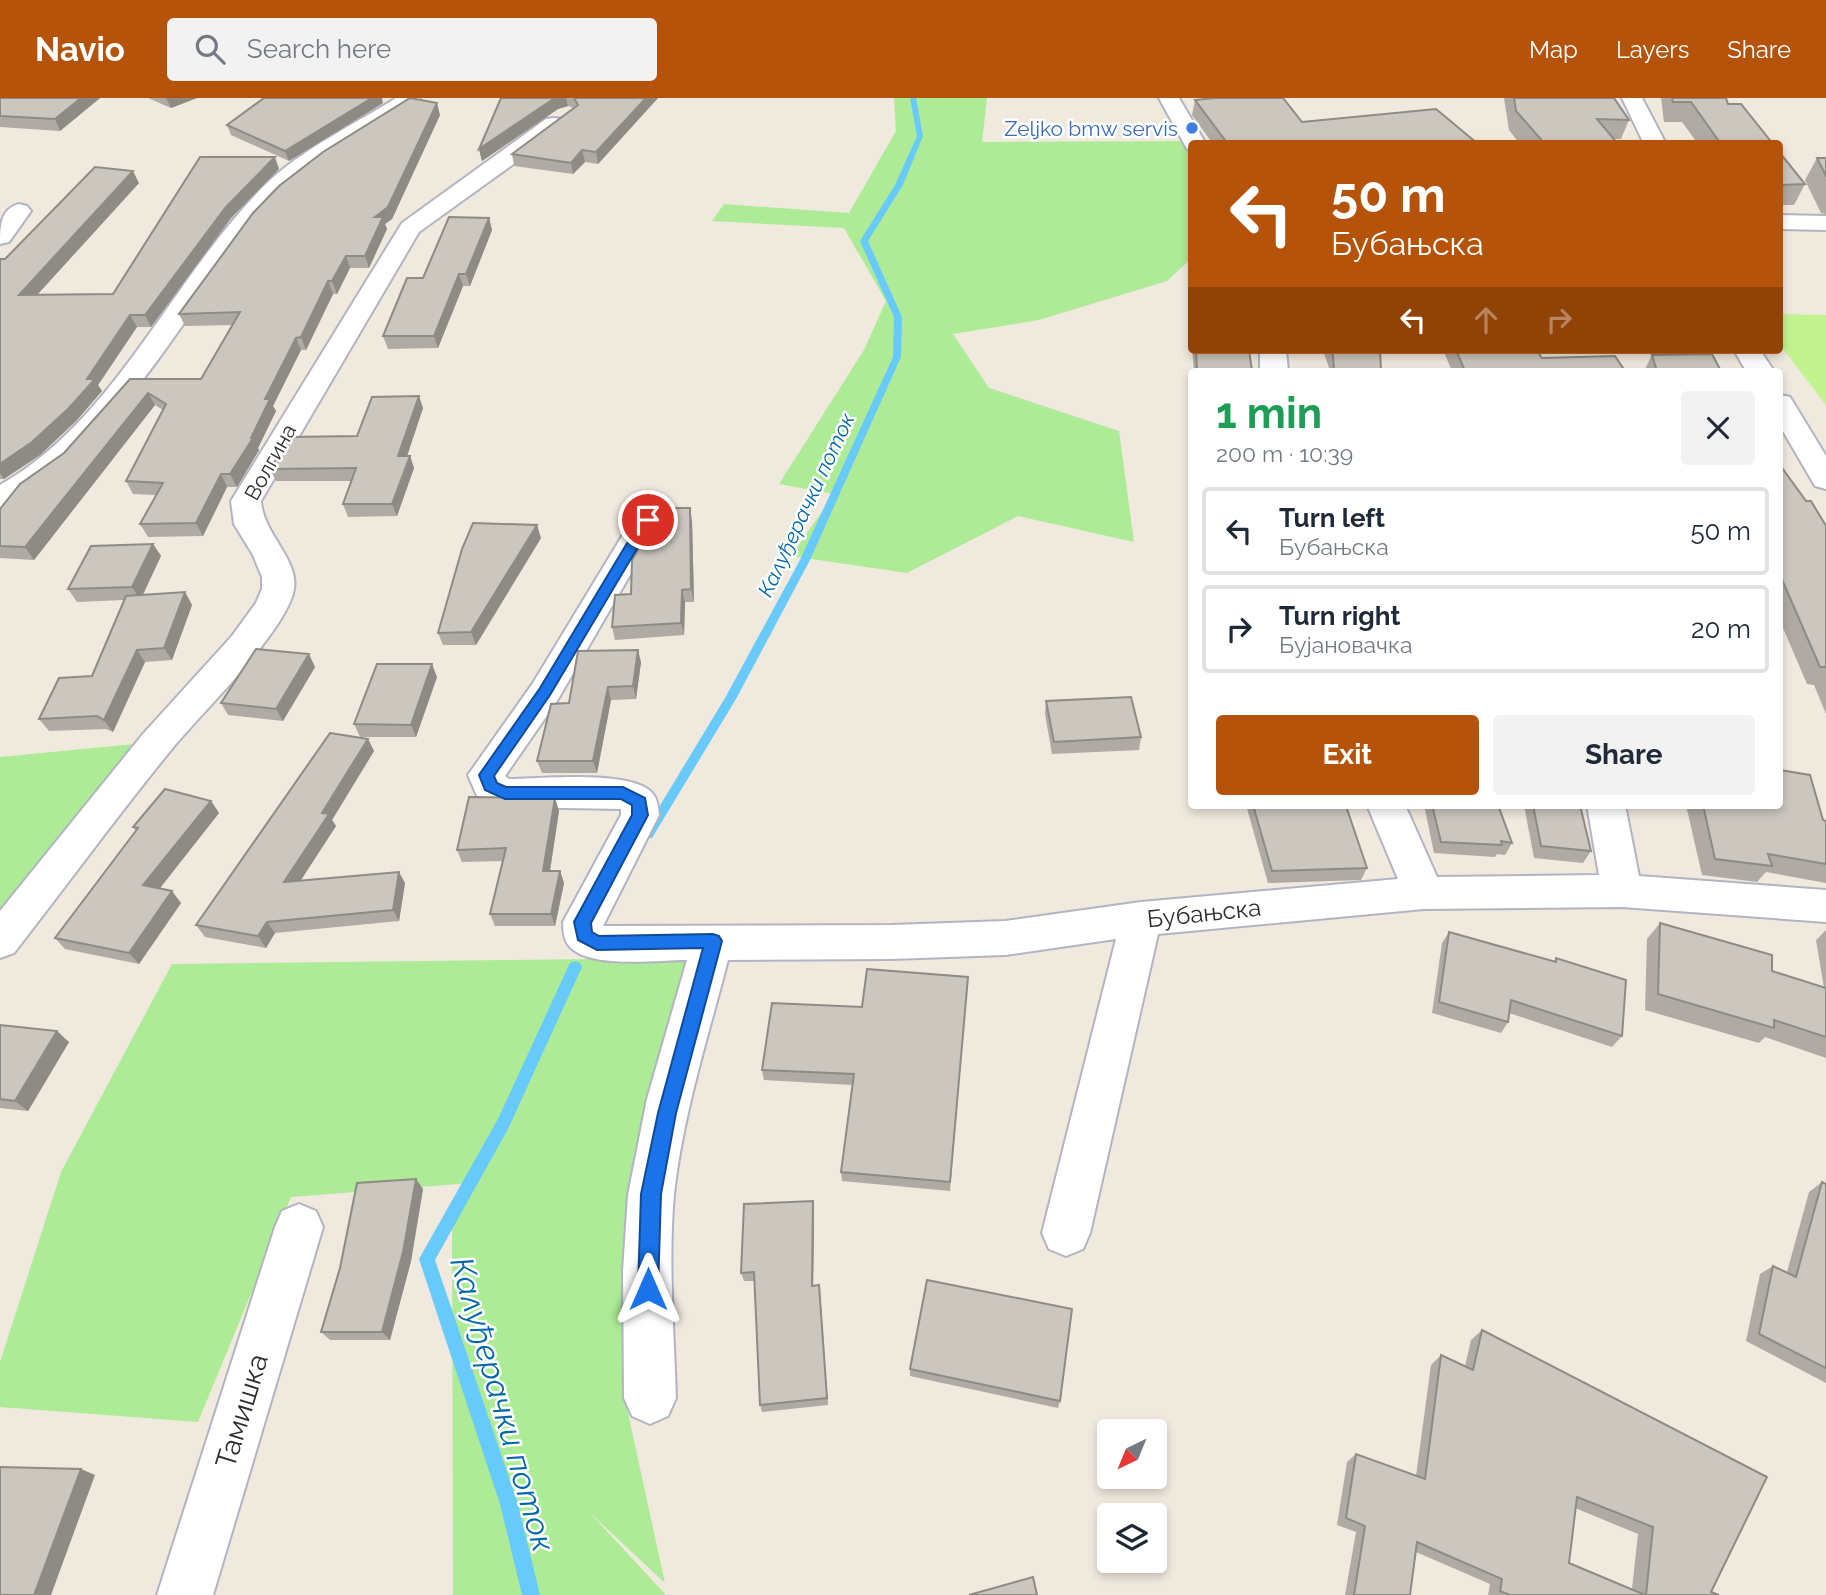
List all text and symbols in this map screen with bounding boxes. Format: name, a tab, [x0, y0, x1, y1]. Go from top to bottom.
search box	[167, 18, 657, 81]
text: Navio	[35, 30, 125, 69]
icon: search	[191, 30, 229, 68]
text: Search here	[247, 34, 391, 64]
text: Map	[1529, 35, 1578, 64]
text: Layers	[1616, 35, 1689, 64]
text: Share	[1727, 35, 1791, 64]
place label: Zeljko bmw servis	[1004, 116, 1178, 141]
marker: Zeljko bmw servis	[1184, 120, 1200, 136]
text: 50 m	[1331, 166, 1446, 223]
icon: left	[1216, 168, 1307, 259]
text: Бубањска	[1331, 225, 1484, 262]
icon: left	[1394, 301, 1432, 339]
icon: ahead	[1467, 301, 1505, 339]
icon: right	[1540, 301, 1578, 339]
text: 1 min	[1216, 389, 1322, 438]
button: close	[1681, 391, 1755, 465]
water label: Калуђерачки поток	[752, 409, 860, 601]
street label: Волгина	[239, 420, 301, 504]
text: 200 m · 10:39	[1216, 440, 1353, 467]
pin	[618, 490, 678, 550]
icon: arrive	[629, 501, 667, 539]
text: Turn left	[1279, 503, 1385, 533]
icon: left	[1220, 512, 1258, 550]
text: 50 m	[1690, 516, 1751, 546]
text: Бубањска	[1279, 533, 1389, 560]
text: Turn right	[1279, 601, 1400, 631]
icon: right	[1220, 610, 1258, 648]
text: 20 m	[1691, 614, 1751, 644]
text: Бујановачка	[1279, 631, 1412, 658]
button: Exit	[1216, 715, 1479, 795]
button: Share	[1493, 715, 1755, 795]
street label: Бубањска	[1146, 893, 1262, 933]
position arrow	[611, 1252, 685, 1326]
water label: Калуђерачки поток	[443, 1253, 563, 1555]
street label: Тамишка	[209, 1350, 275, 1472]
north arrow	[1097, 1419, 1167, 1489]
map controls	[1097, 1419, 1167, 1573]
button: layers	[1097, 1503, 1167, 1573]

